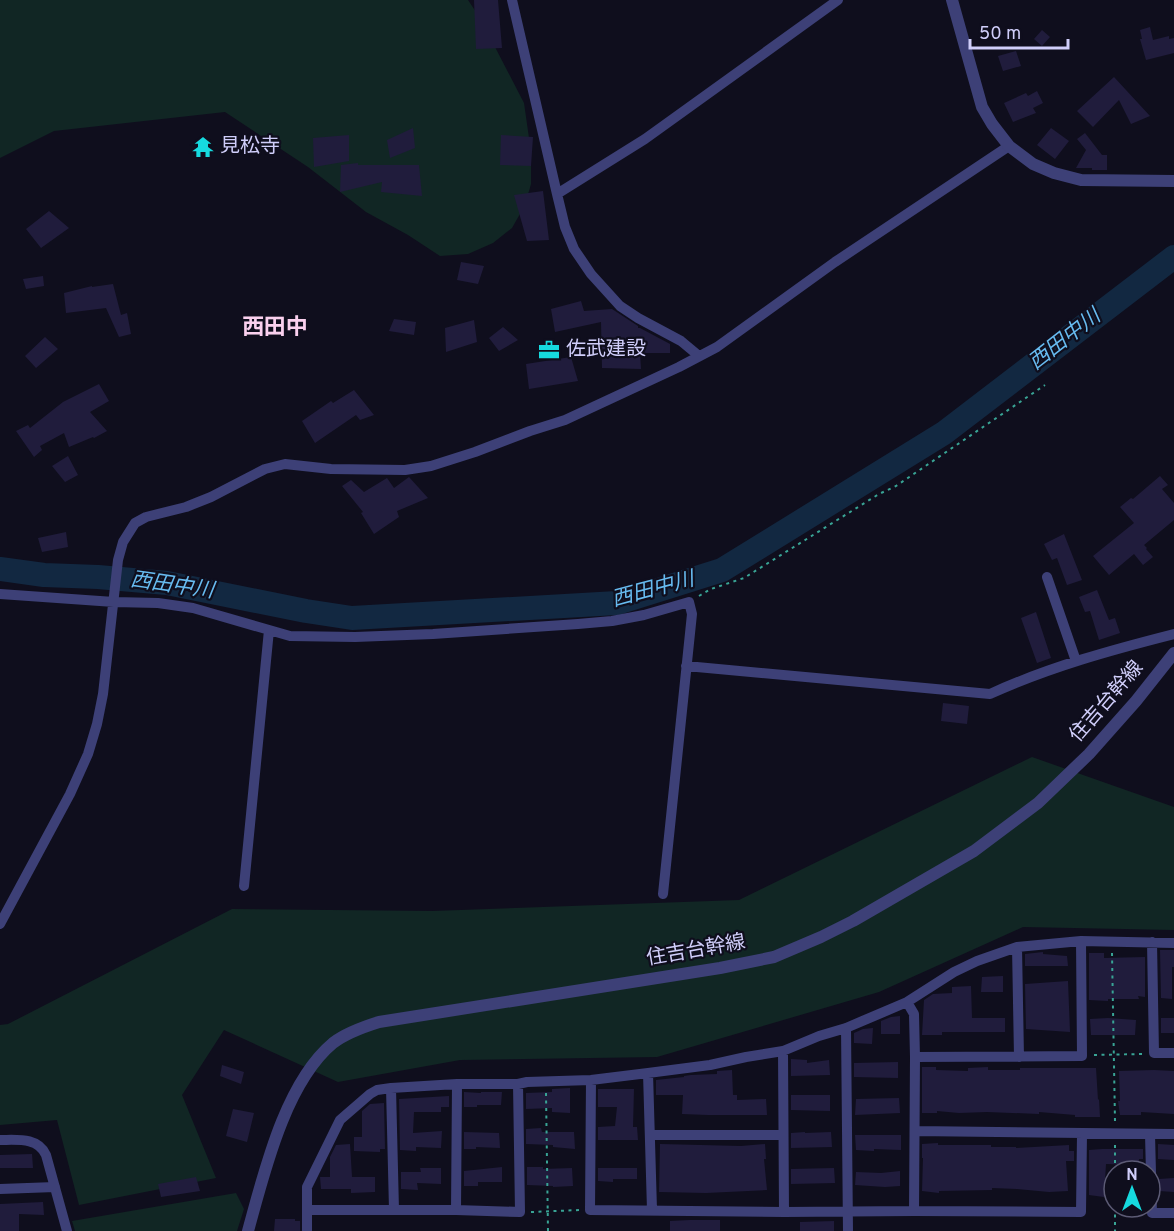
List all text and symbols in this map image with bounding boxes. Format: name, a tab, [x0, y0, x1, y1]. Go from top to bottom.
scale bar	[970, 12, 1068, 50]
text: 50 m	[979, 23, 1021, 46]
place label: 見松寺	[220, 134, 280, 160]
temple icon: 見松寺	[191, 135, 215, 159]
water label: 西田中川	[1024, 302, 1108, 376]
district label: 西田中	[242, 315, 308, 342]
place label: 佐武建設	[566, 337, 646, 363]
office icon: 佐武建設	[537, 338, 561, 362]
water label: 西田中川	[609, 566, 699, 614]
water label: 西田中川	[129, 567, 217, 605]
street label: 住吉台幹線	[1064, 656, 1150, 748]
street label: 住吉台幹線	[645, 930, 747, 972]
north arrow	[1102, 1159, 1162, 1219]
text: N	[1126, 1166, 1138, 1186]

